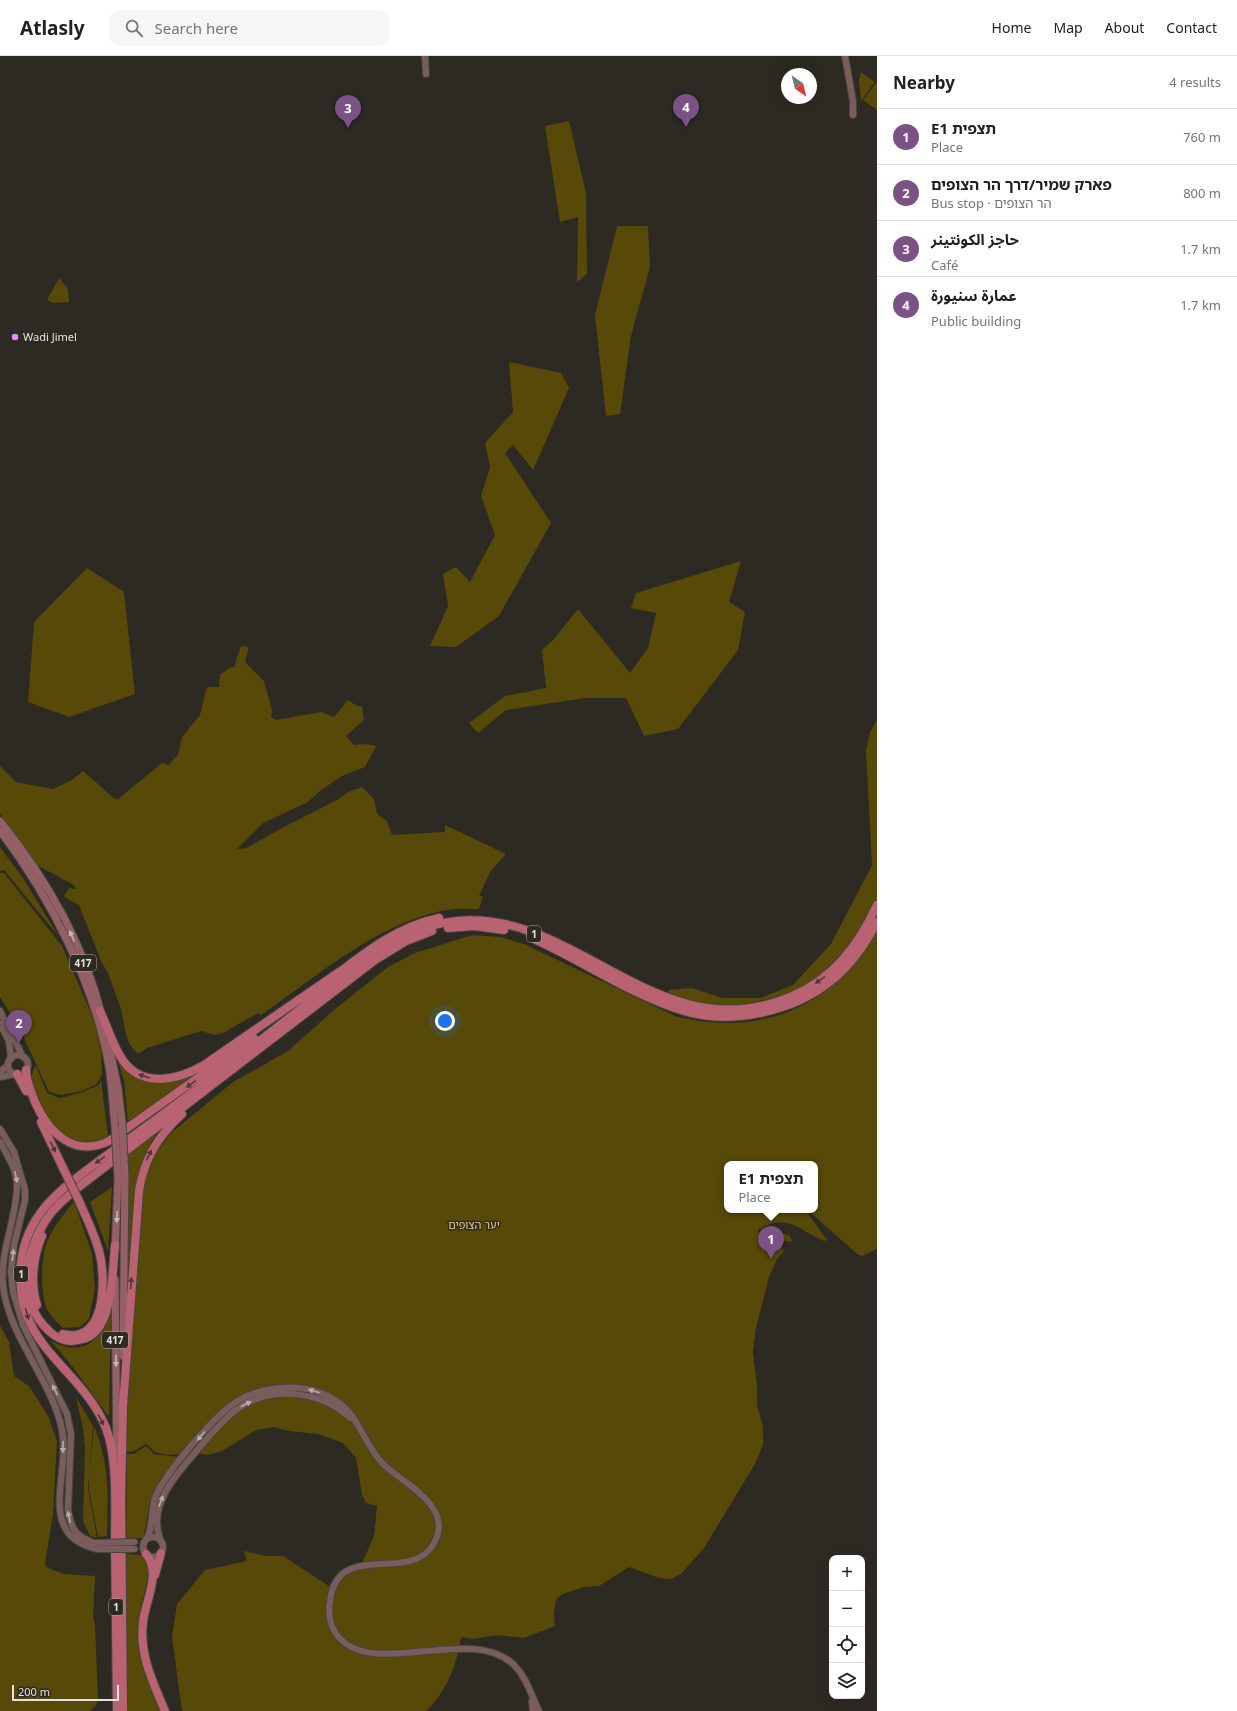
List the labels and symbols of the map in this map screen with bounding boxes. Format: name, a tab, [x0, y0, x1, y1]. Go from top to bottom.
north arrow	[781, 68, 817, 104]
pin: 4	[673, 94, 699, 127]
pin: 3	[335, 95, 361, 128]
place label: Wadi Jimel	[23, 329, 77, 344]
marker: Wadi Jimel	[10, 332, 20, 342]
road number: 1	[527, 926, 541, 942]
one-way arrow	[69, 931, 75, 942]
road number: 417	[70, 955, 96, 971]
one-way arrow	[815, 976, 826, 984]
pin: 2	[6, 1010, 32, 1043]
your location	[435, 1011, 455, 1031]
one-way arrow	[137, 1072, 149, 1078]
one-way arrow	[186, 1080, 196, 1088]
one-way arrow	[50, 1141, 56, 1153]
one-way arrow	[146, 1149, 152, 1161]
one-way arrow	[95, 1156, 106, 1165]
one-way arrow	[13, 1171, 19, 1184]
one-way arrow	[113, 1211, 120, 1223]
park label: יער הצופים	[448, 1217, 500, 1232]
pin: 1	[758, 1226, 784, 1259]
one-way arrow	[9, 1249, 16, 1261]
road number: 1	[14, 1266, 28, 1282]
one-way arrow	[128, 1277, 135, 1289]
one-way arrow	[24, 1308, 30, 1320]
road number: 417	[102, 1332, 128, 1348]
one-way arrow	[113, 1355, 119, 1368]
one-way arrow	[52, 1384, 58, 1396]
one-way arrow	[308, 1388, 320, 1394]
one-way arrow	[240, 1401, 251, 1407]
one-way arrow	[97, 1414, 104, 1425]
one-way arrow	[197, 1430, 206, 1441]
one-way arrow	[60, 1441, 66, 1454]
one-way arrow	[159, 1495, 165, 1507]
one-way arrow	[66, 1510, 72, 1523]
road number: 1	[109, 1599, 123, 1615]
scale bar	[12, 1683, 119, 1702]

